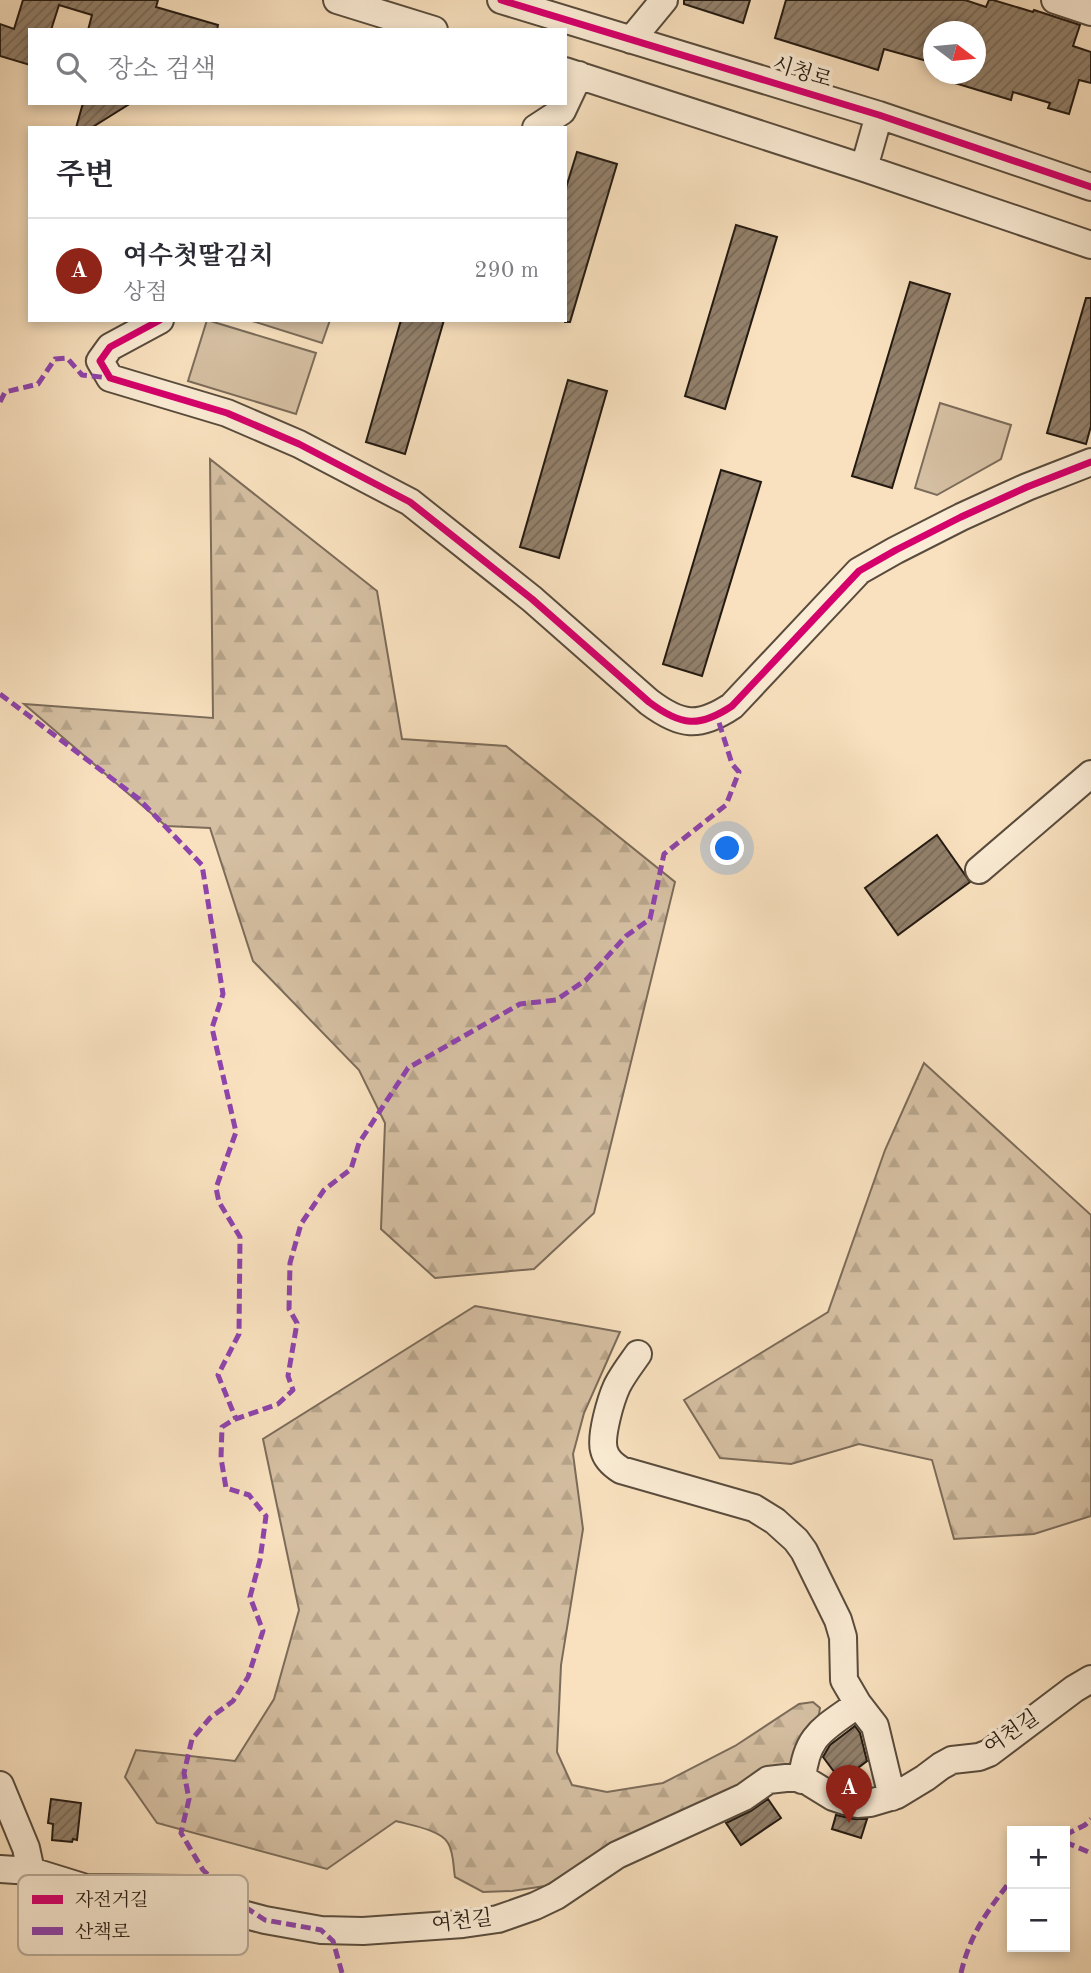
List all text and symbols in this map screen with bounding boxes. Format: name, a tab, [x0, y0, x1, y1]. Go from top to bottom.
north arrow	[923, 21, 986, 84]
search box	[28, 28, 567, 105]
icon: search	[52, 48, 90, 86]
street label: 시청로	[770, 52, 835, 92]
text: 장소 검색	[108, 57, 216, 83]
text: 주변	[56, 161, 114, 191]
text: 여수첫딸김치	[123, 244, 274, 270]
text: A	[70, 259, 88, 282]
text: 290 m	[474, 259, 539, 282]
text: 상점	[123, 281, 167, 304]
your location	[710, 831, 744, 865]
street label: 여천길	[980, 1705, 1043, 1759]
pin: A	[826, 1765, 872, 1823]
map controls	[1007, 1826, 1070, 1952]
button: +	[1007, 1826, 1070, 1889]
legend	[18, 1875, 248, 1955]
button: −	[1007, 1889, 1070, 1952]
text: 자전거길	[75, 1890, 148, 1911]
street label: 여천길	[430, 1906, 493, 1936]
text: 산책로	[75, 1921, 130, 1943]

